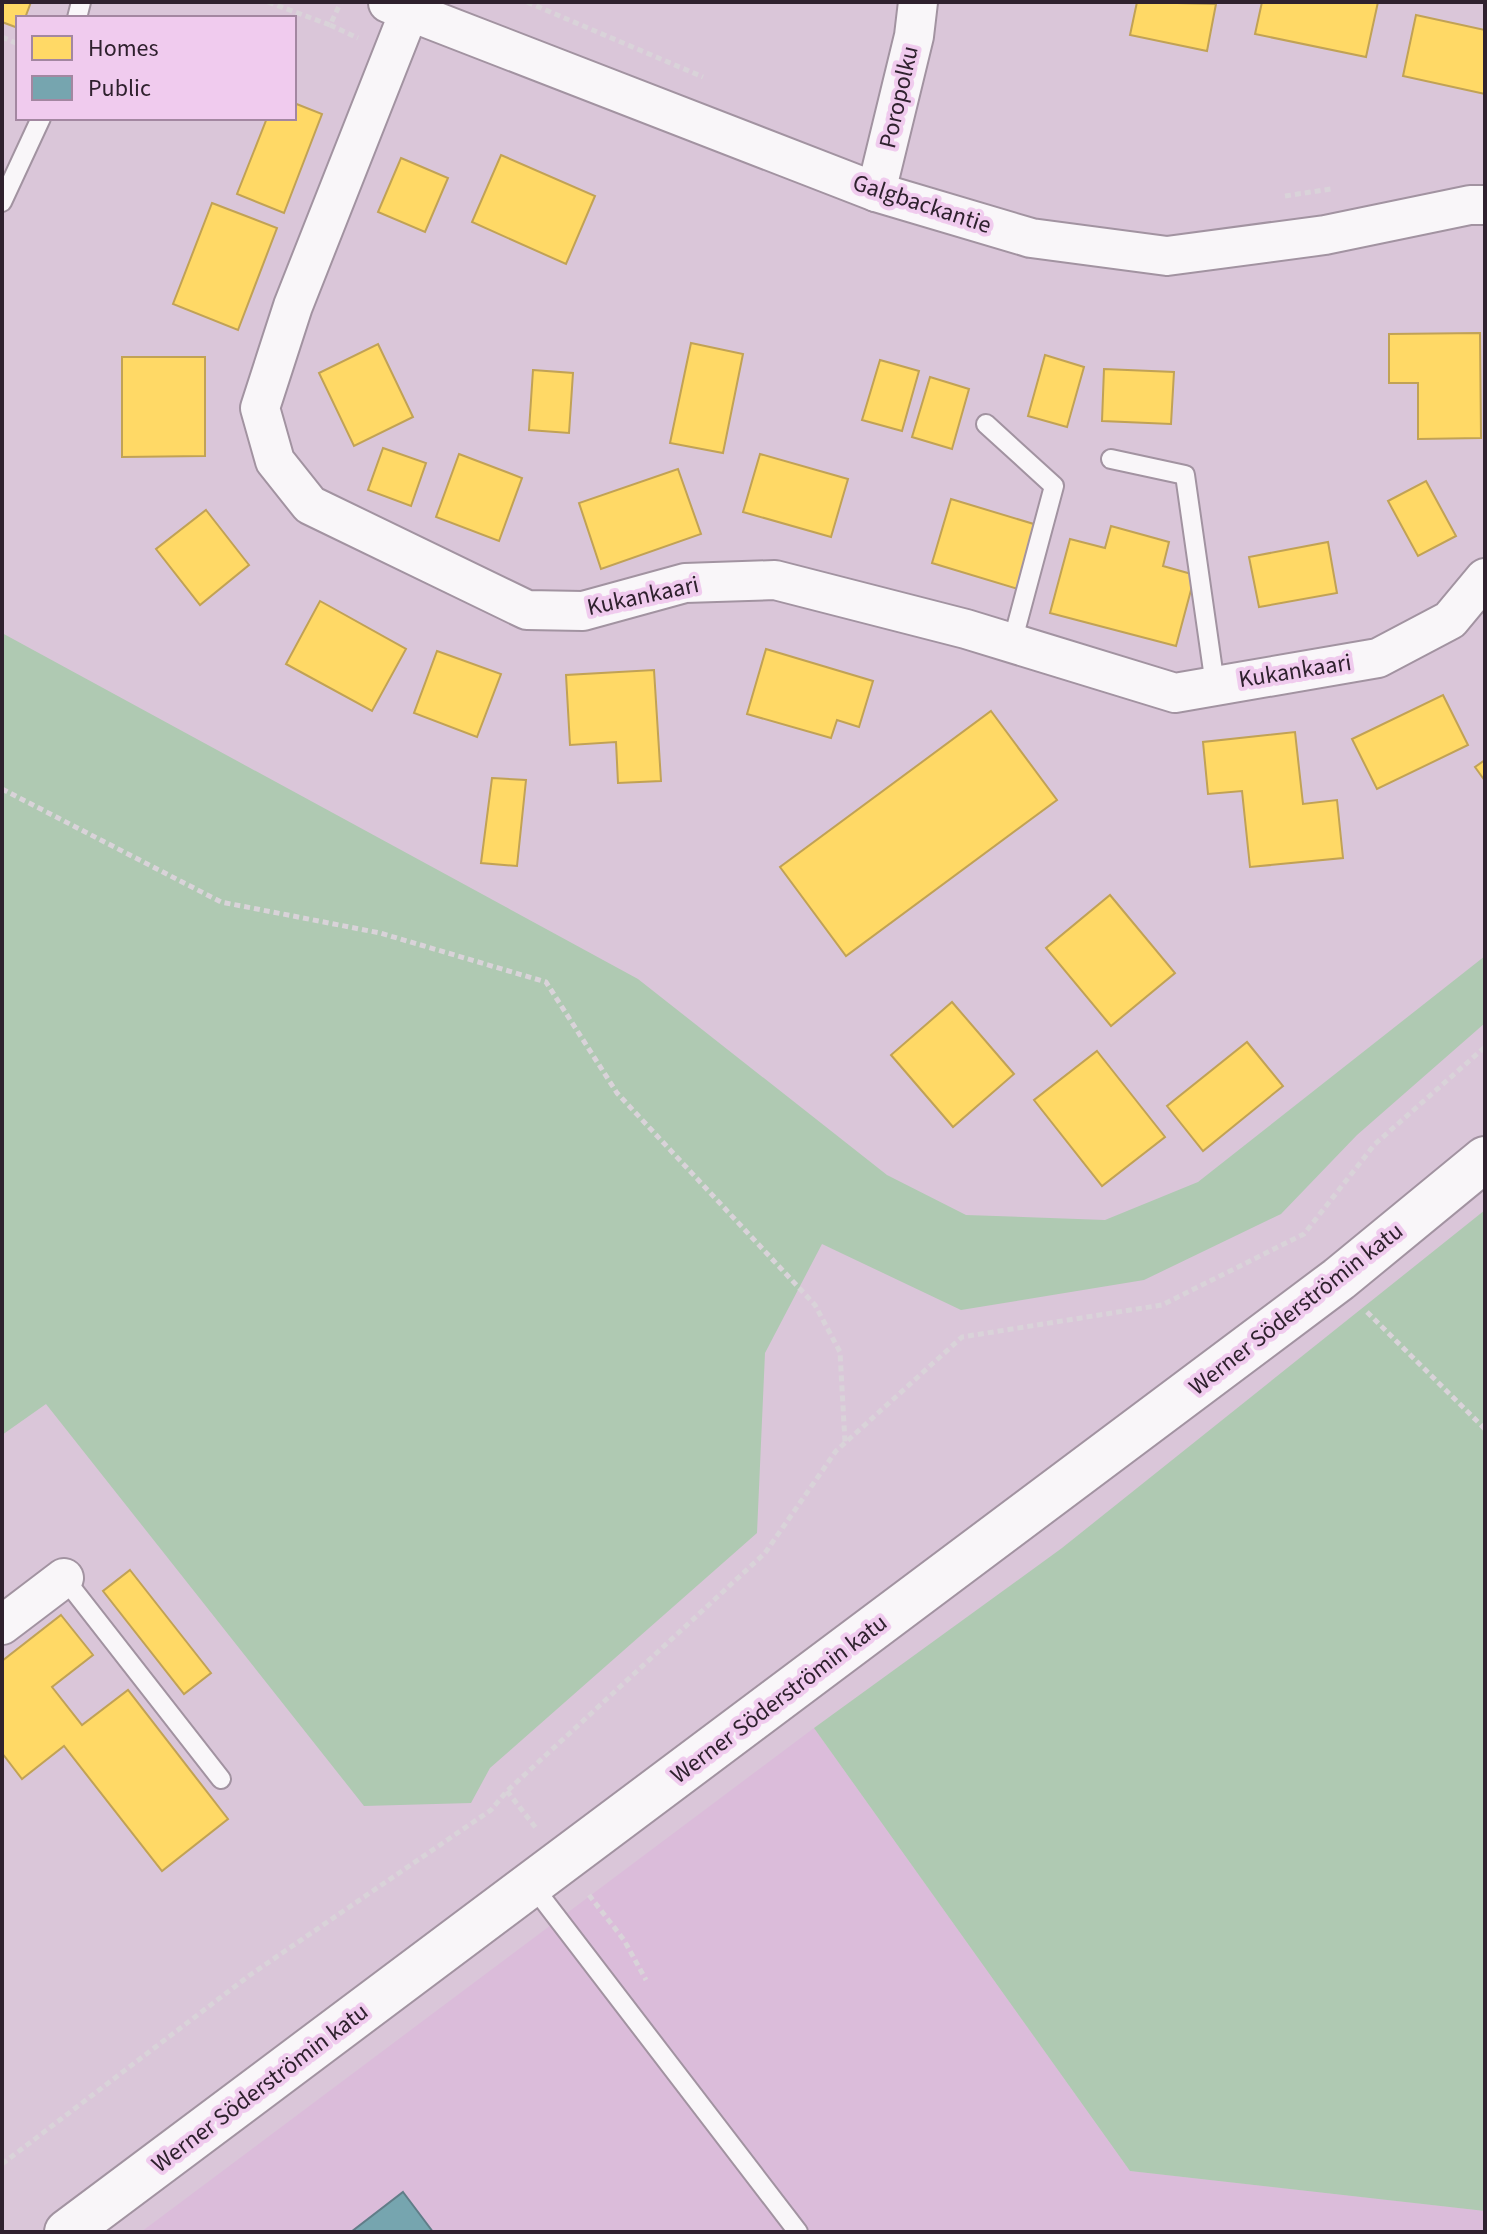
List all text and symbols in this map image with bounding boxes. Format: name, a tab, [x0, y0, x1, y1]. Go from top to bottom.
legend	[16, 16, 296, 120]
text: Homes	[88, 31, 159, 66]
street label: Poropolku	[870, 42, 928, 152]
text: Public	[88, 71, 151, 106]
street label: Galgbackantie	[848, 165, 996, 243]
street label: Kukankaari	[584, 567, 702, 625]
street label: Kukankaari	[1236, 645, 1354, 697]
street label: Werner Söderströmin katu	[1181, 1214, 1411, 1404]
street label: Werner Söderströmin katu	[663, 1606, 895, 1792]
street label: Werner Söderströmin katu	[144, 1995, 376, 2181]

